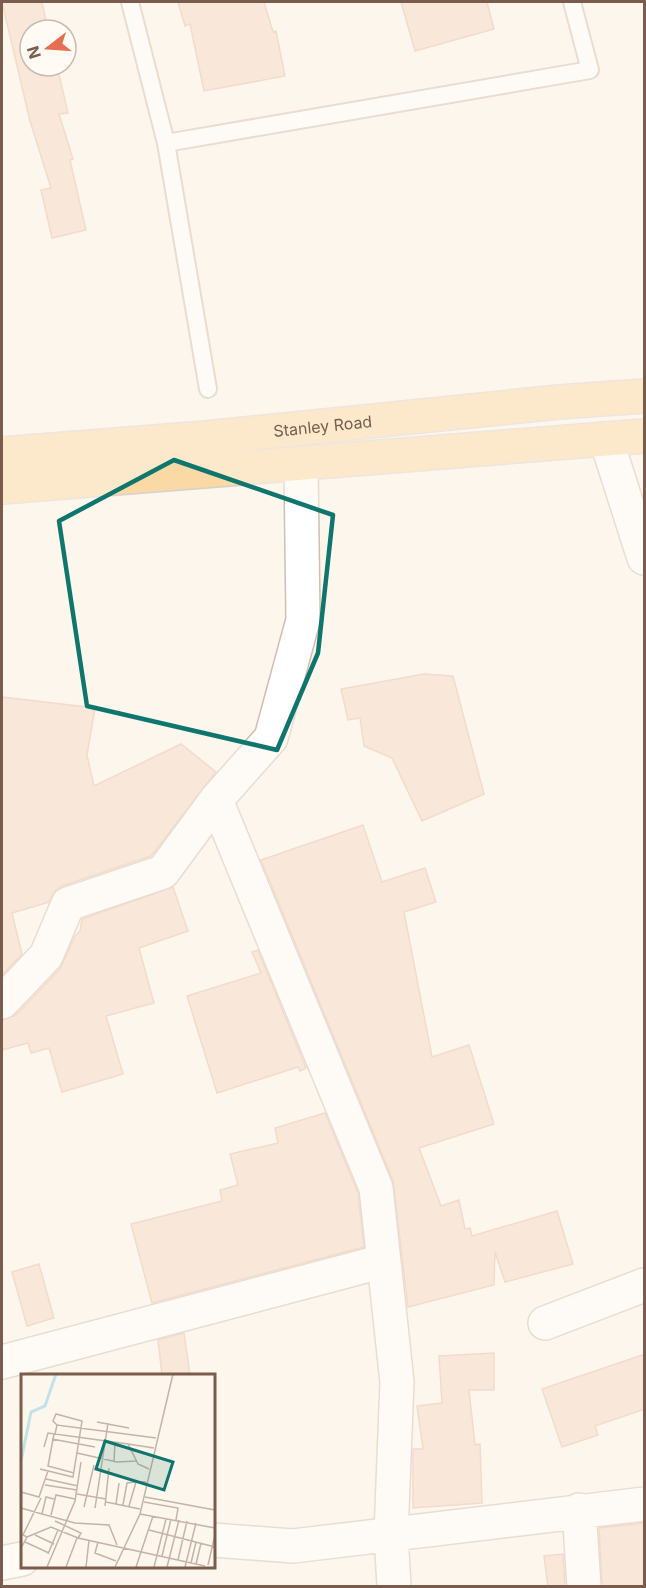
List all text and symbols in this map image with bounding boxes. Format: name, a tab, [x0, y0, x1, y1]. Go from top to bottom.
north arrow	[18, 18, 78, 78]
text: N	[22, 44, 45, 61]
street label: Stanley Road	[273, 411, 373, 441]
inset map	[21, 1374, 214, 1567]

